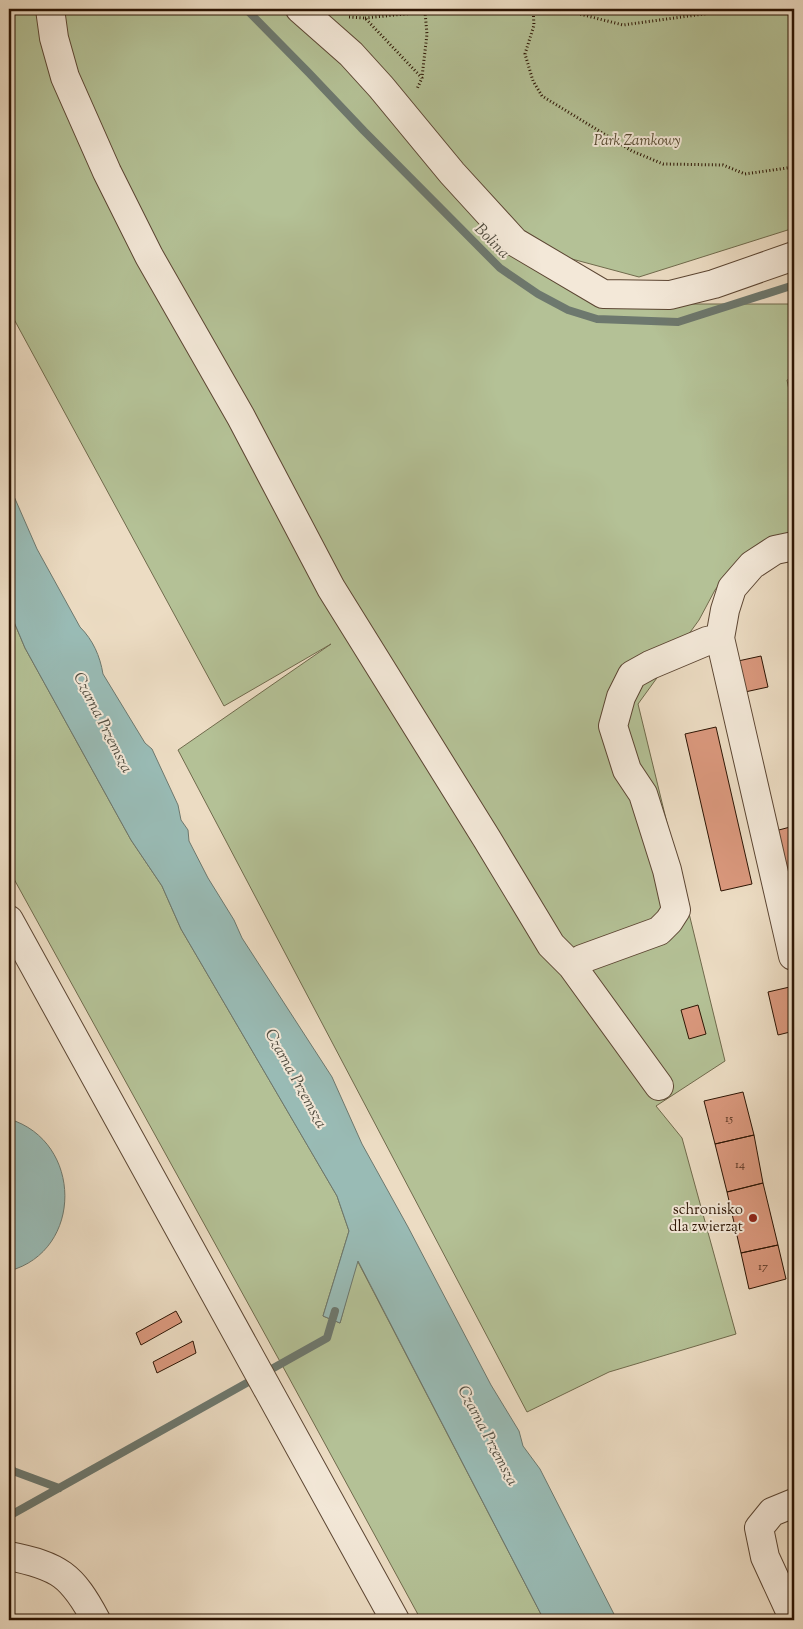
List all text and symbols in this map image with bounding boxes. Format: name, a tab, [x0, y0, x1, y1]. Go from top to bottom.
park label: Park Zamkowy	[594, 131, 680, 152]
water label: Bolina	[468, 219, 514, 265]
water label: Czarna Przemsza	[66, 669, 137, 778]
water label: Czarna Przemsza	[258, 1025, 332, 1133]
house number: 15	[725, 1110, 733, 1128]
house number: 14	[735, 1156, 745, 1174]
place label: schronisko dla zwierząt	[669, 1200, 743, 1238]
marker: schronisko dla zwierząt	[747, 1212, 759, 1224]
house number: 17	[758, 1258, 768, 1276]
water label: Czarna Przemsza	[451, 1382, 523, 1490]

